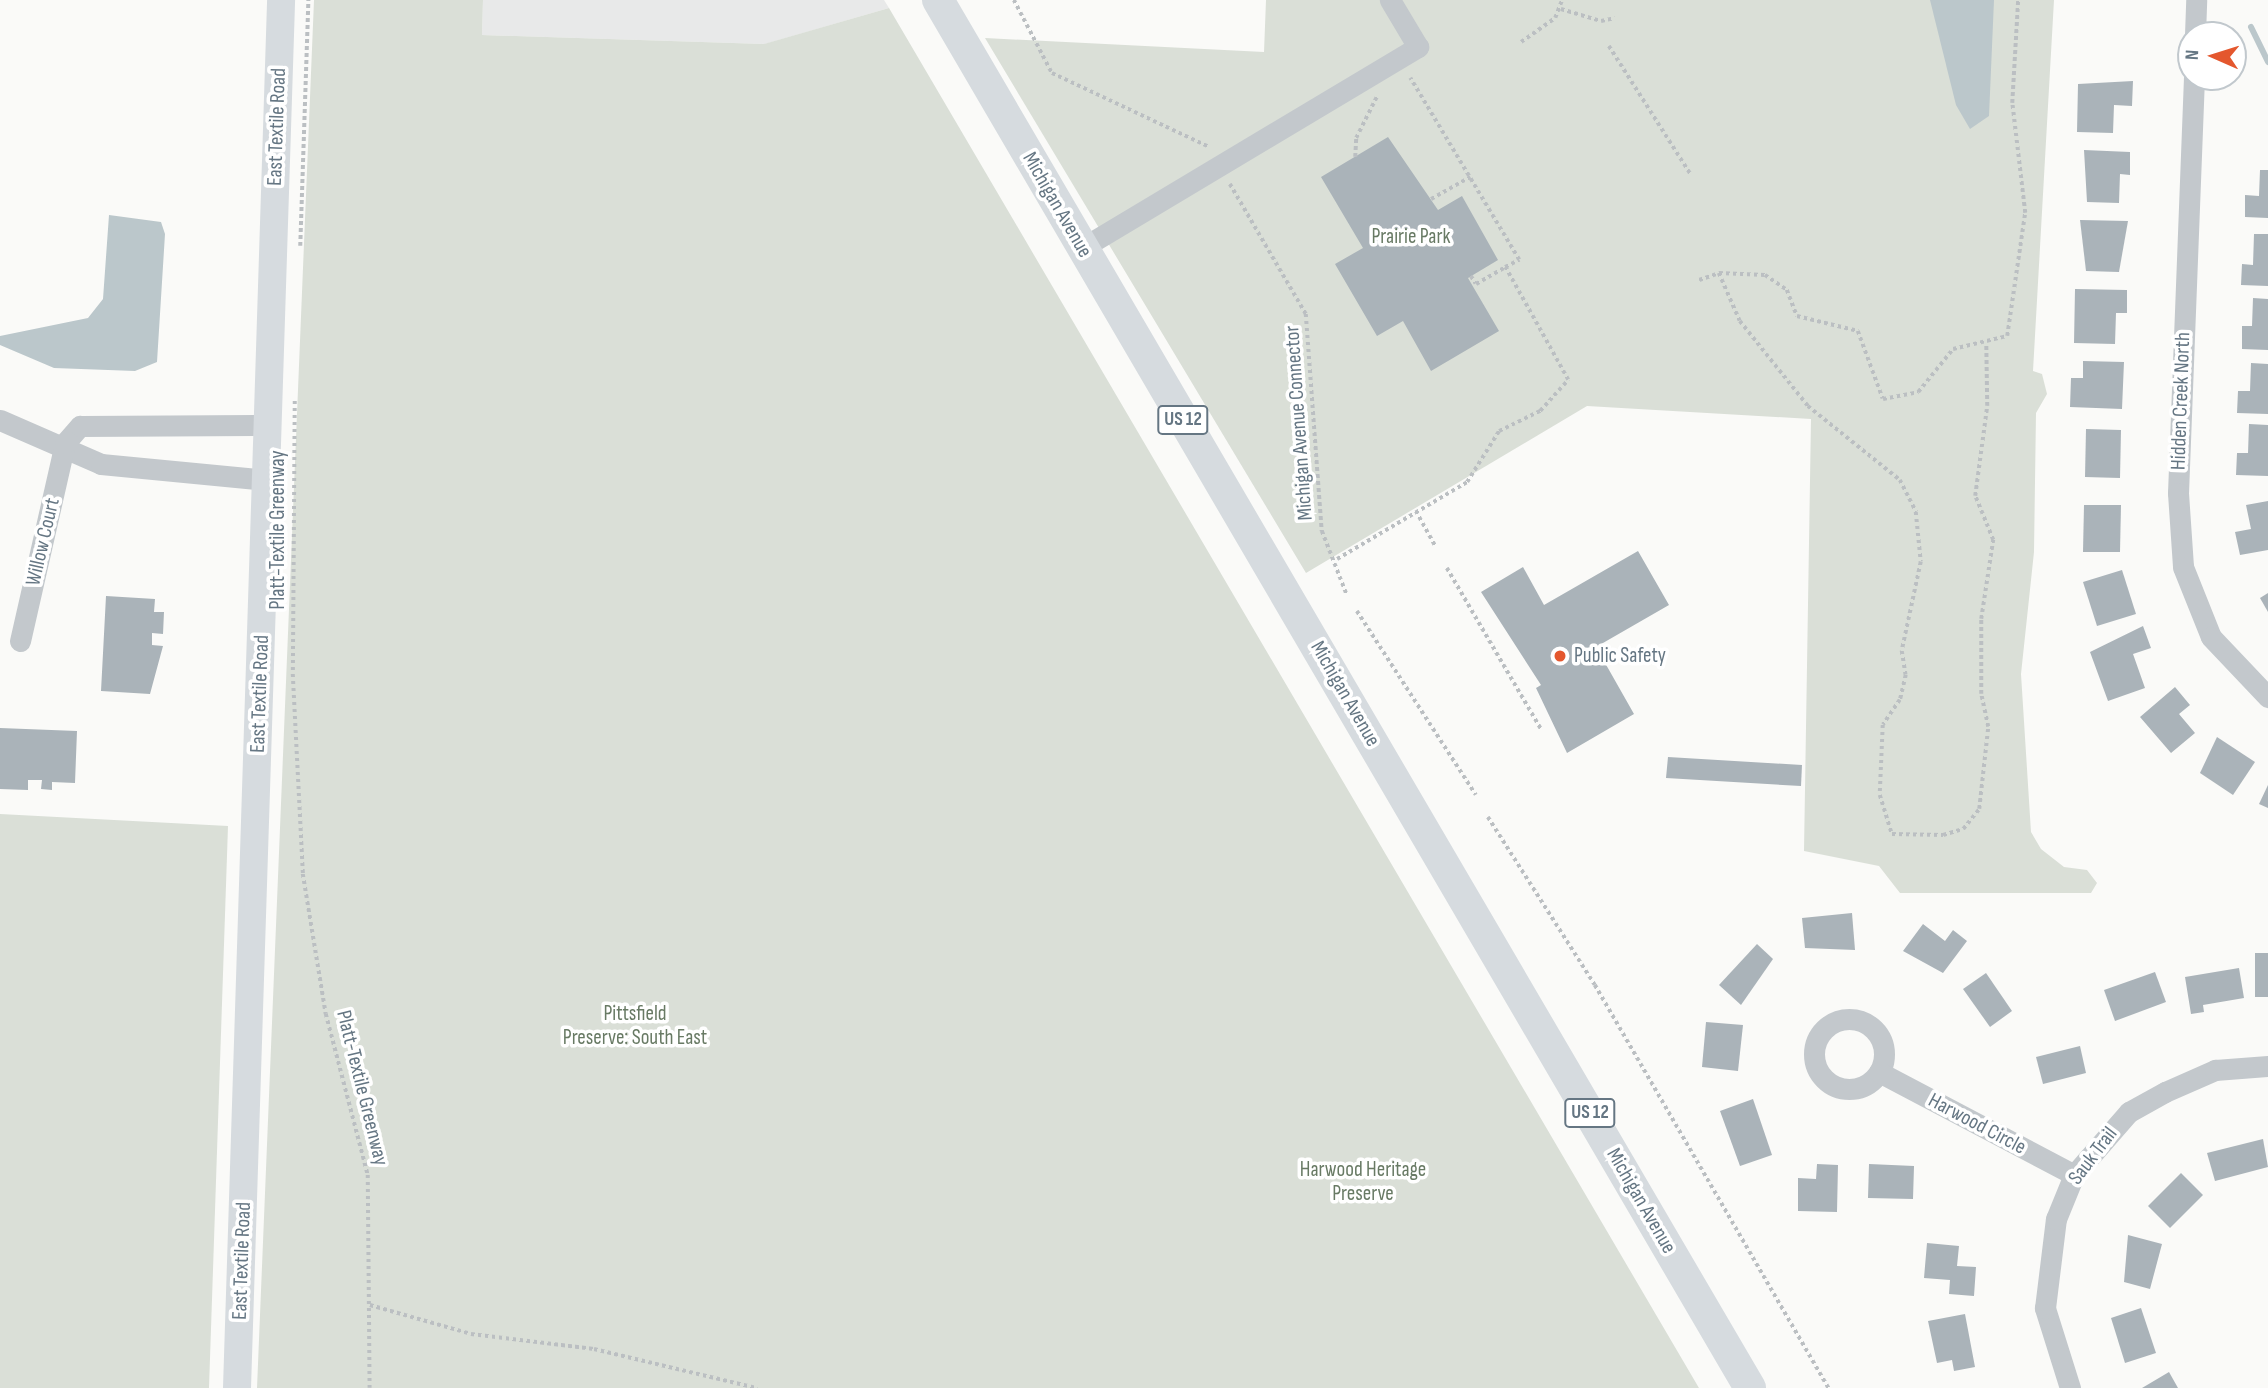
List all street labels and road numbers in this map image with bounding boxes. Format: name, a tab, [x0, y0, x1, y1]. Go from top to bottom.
street label: East Textile Road	[262, 68, 292, 186]
street label: Michigan Avenue	[1017, 148, 1097, 262]
street label: Michigan Avenue Connector	[1280, 325, 1318, 521]
street label: Hidden Creek North	[2166, 332, 2196, 470]
road number: US 12	[1157, 404, 1209, 436]
street label: Platt-Textile Greenway	[265, 450, 291, 610]
street label: Willow Court	[21, 496, 65, 588]
street label: East Textile Road	[245, 635, 275, 753]
street label: Michigan Avenue	[1305, 637, 1385, 751]
street label: Platt-Textile Greenway	[331, 1008, 393, 1168]
street label: Harwood Circle	[1924, 1088, 2030, 1160]
road number: US 12	[1564, 1098, 1616, 1128]
street label: Sauk Trail	[2063, 1122, 2123, 1190]
street label: Michigan Avenue	[1601, 1144, 1681, 1258]
street label: East Textile Road	[227, 1202, 257, 1320]

